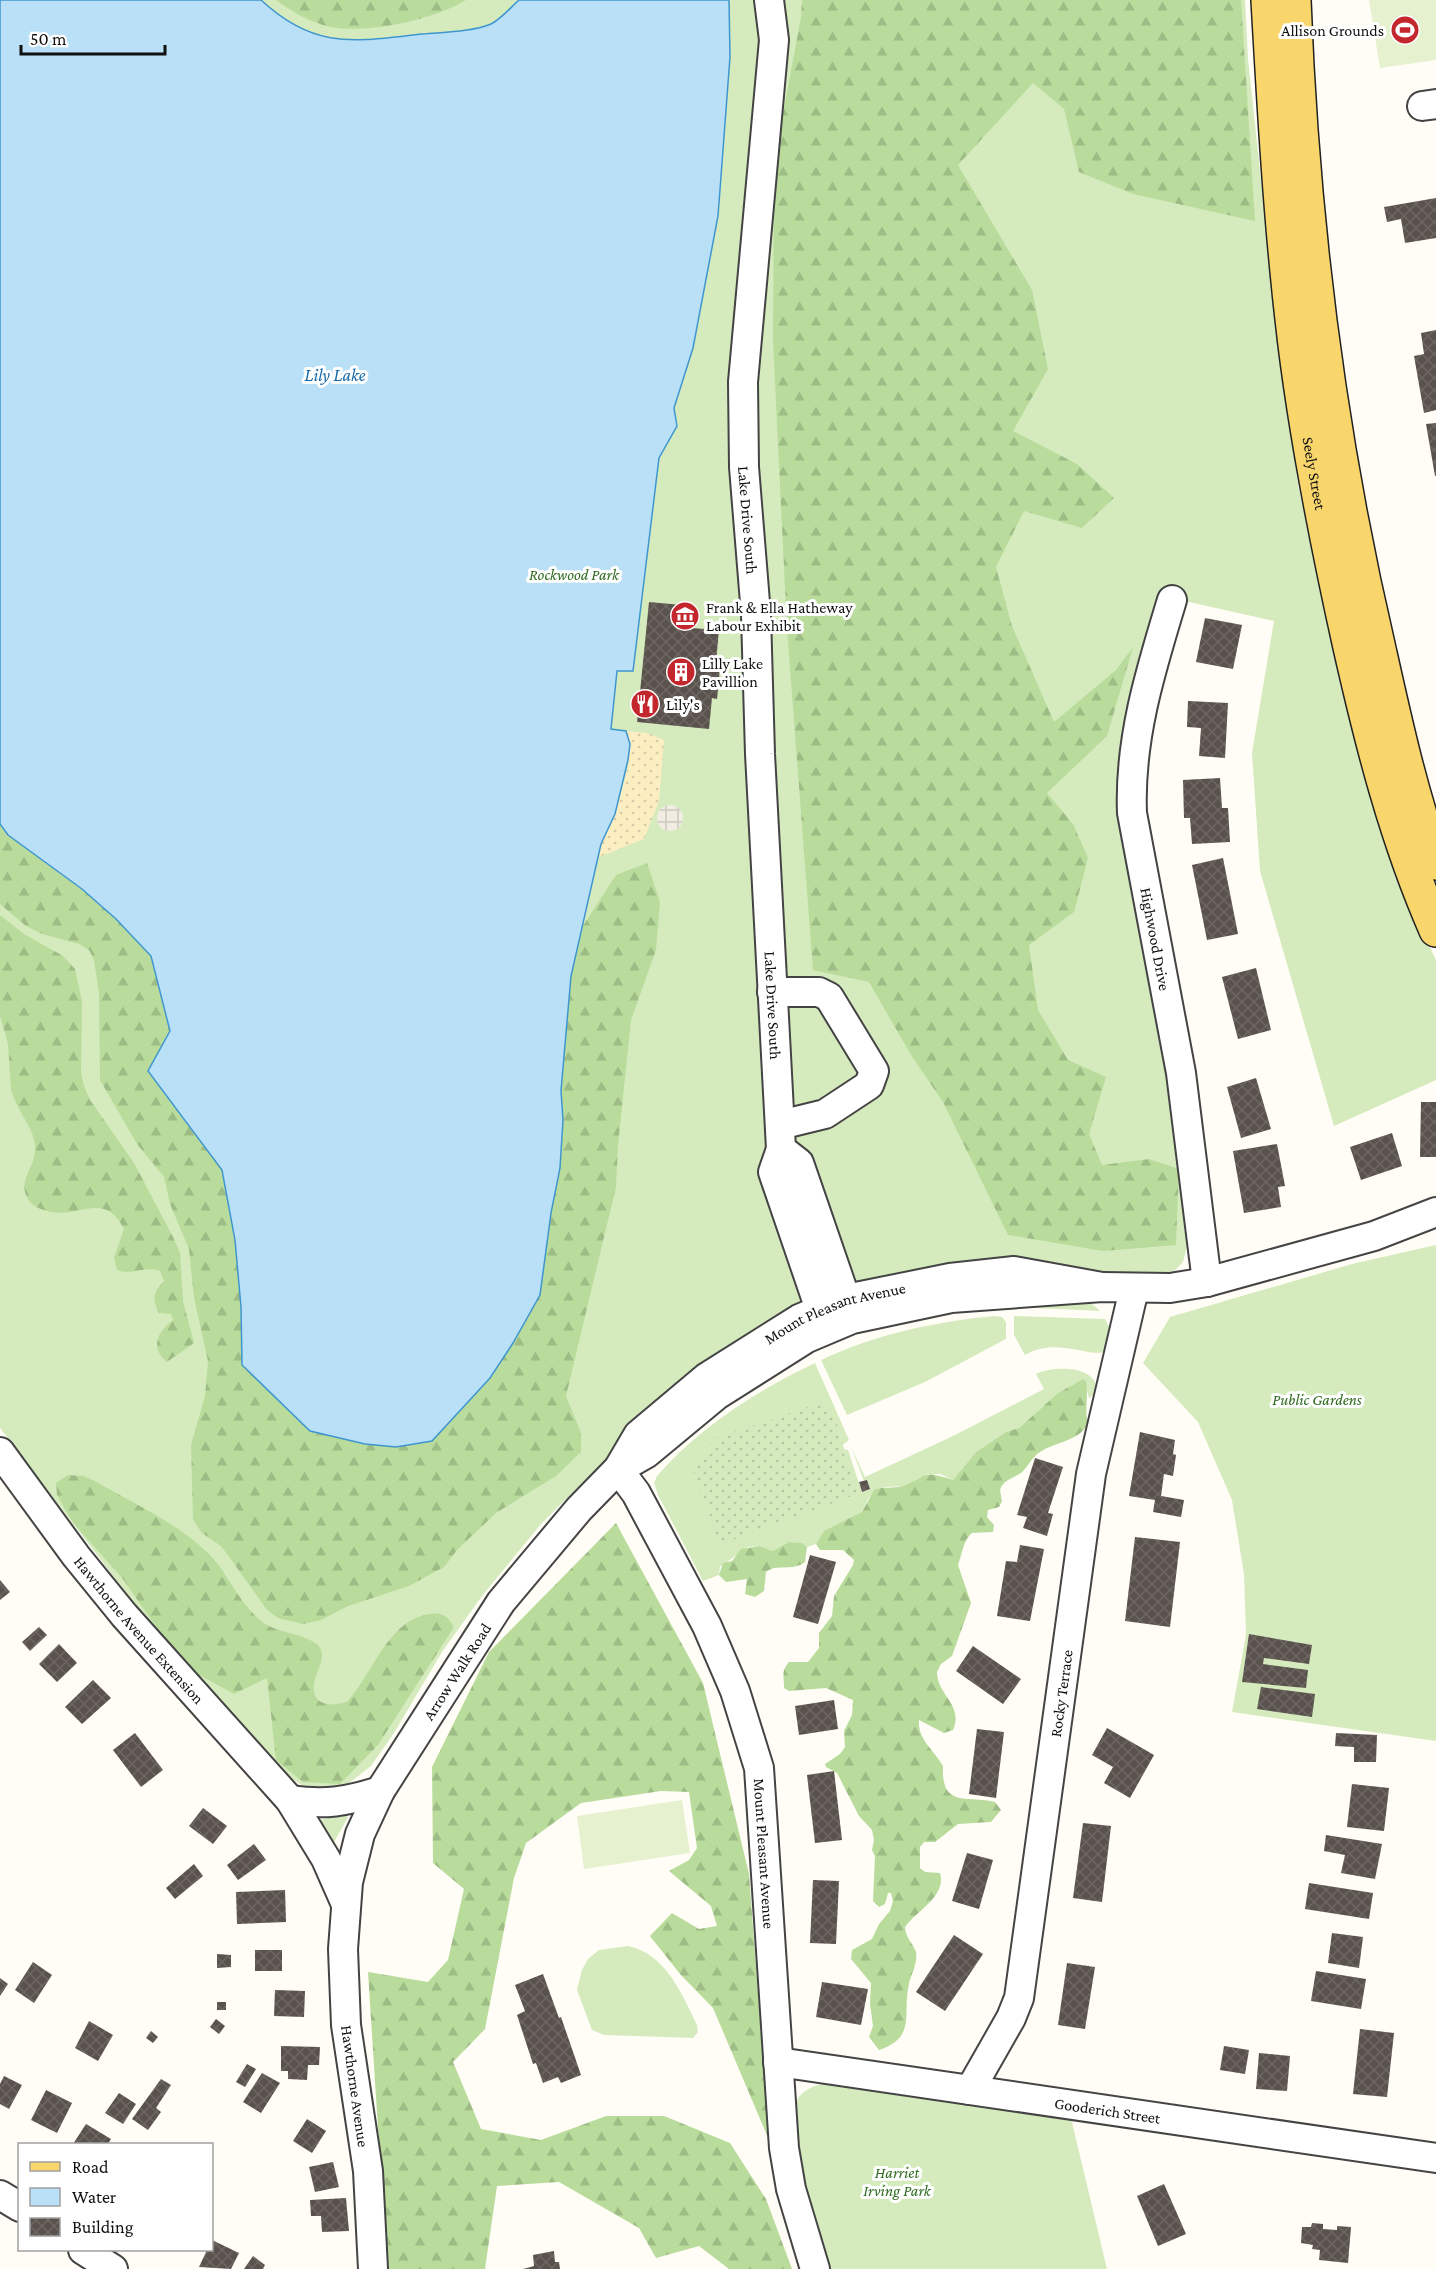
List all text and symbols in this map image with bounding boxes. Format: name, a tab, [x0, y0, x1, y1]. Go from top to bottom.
sports icon: Allison Grounds	[1389, 14, 1421, 46]
scale bar	[21, 18, 165, 56]
place label: Allison Grounds	[1281, 22, 1384, 39]
text: 50 m	[30, 29, 67, 49]
water label: Lily Lake	[304, 365, 366, 385]
street label: Seely Street	[1300, 436, 1330, 512]
street label: Lake Drive South	[735, 465, 761, 575]
park label: Rockwood Park	[529, 566, 620, 583]
place label: Frank & Ella Hatheway Labour Exhibit	[706, 599, 853, 634]
museum icon: Frank & Ella Hatheway Labour Exhibit	[669, 600, 701, 632]
place label: Lilly Lake Pavillion	[702, 655, 763, 690]
building icon: Lilly Lake Pavillion	[665, 656, 697, 688]
restaurant icon: Lily's	[629, 688, 661, 720]
place label: Lily's	[666, 696, 700, 714]
street label: Highwood Drive	[1138, 886, 1174, 992]
street label: Lake Drive South	[762, 951, 785, 1060]
street label: Mount Pleasant Avenue	[761, 1279, 907, 1347]
park label: Public Gardens	[1272, 1391, 1362, 1408]
street label: Hawthorne Avenue Extension	[71, 1553, 208, 1707]
street label: Arrow Walk Road	[419, 1619, 494, 1723]
street label: Rocky Terrace	[1046, 1648, 1075, 1738]
street label: Mount Pleasant Avenue	[751, 1778, 778, 1930]
street label: Hawthorne Avenue	[338, 2024, 372, 2148]
street label: Gooderich Street	[1053, 2094, 1162, 2126]
legend	[18, 2143, 213, 2251]
text: Road	[72, 2157, 109, 2177]
park label: Harriet Irving Park	[863, 2164, 932, 2200]
text: Water	[72, 2187, 117, 2207]
text: Building	[72, 2217, 134, 2237]

